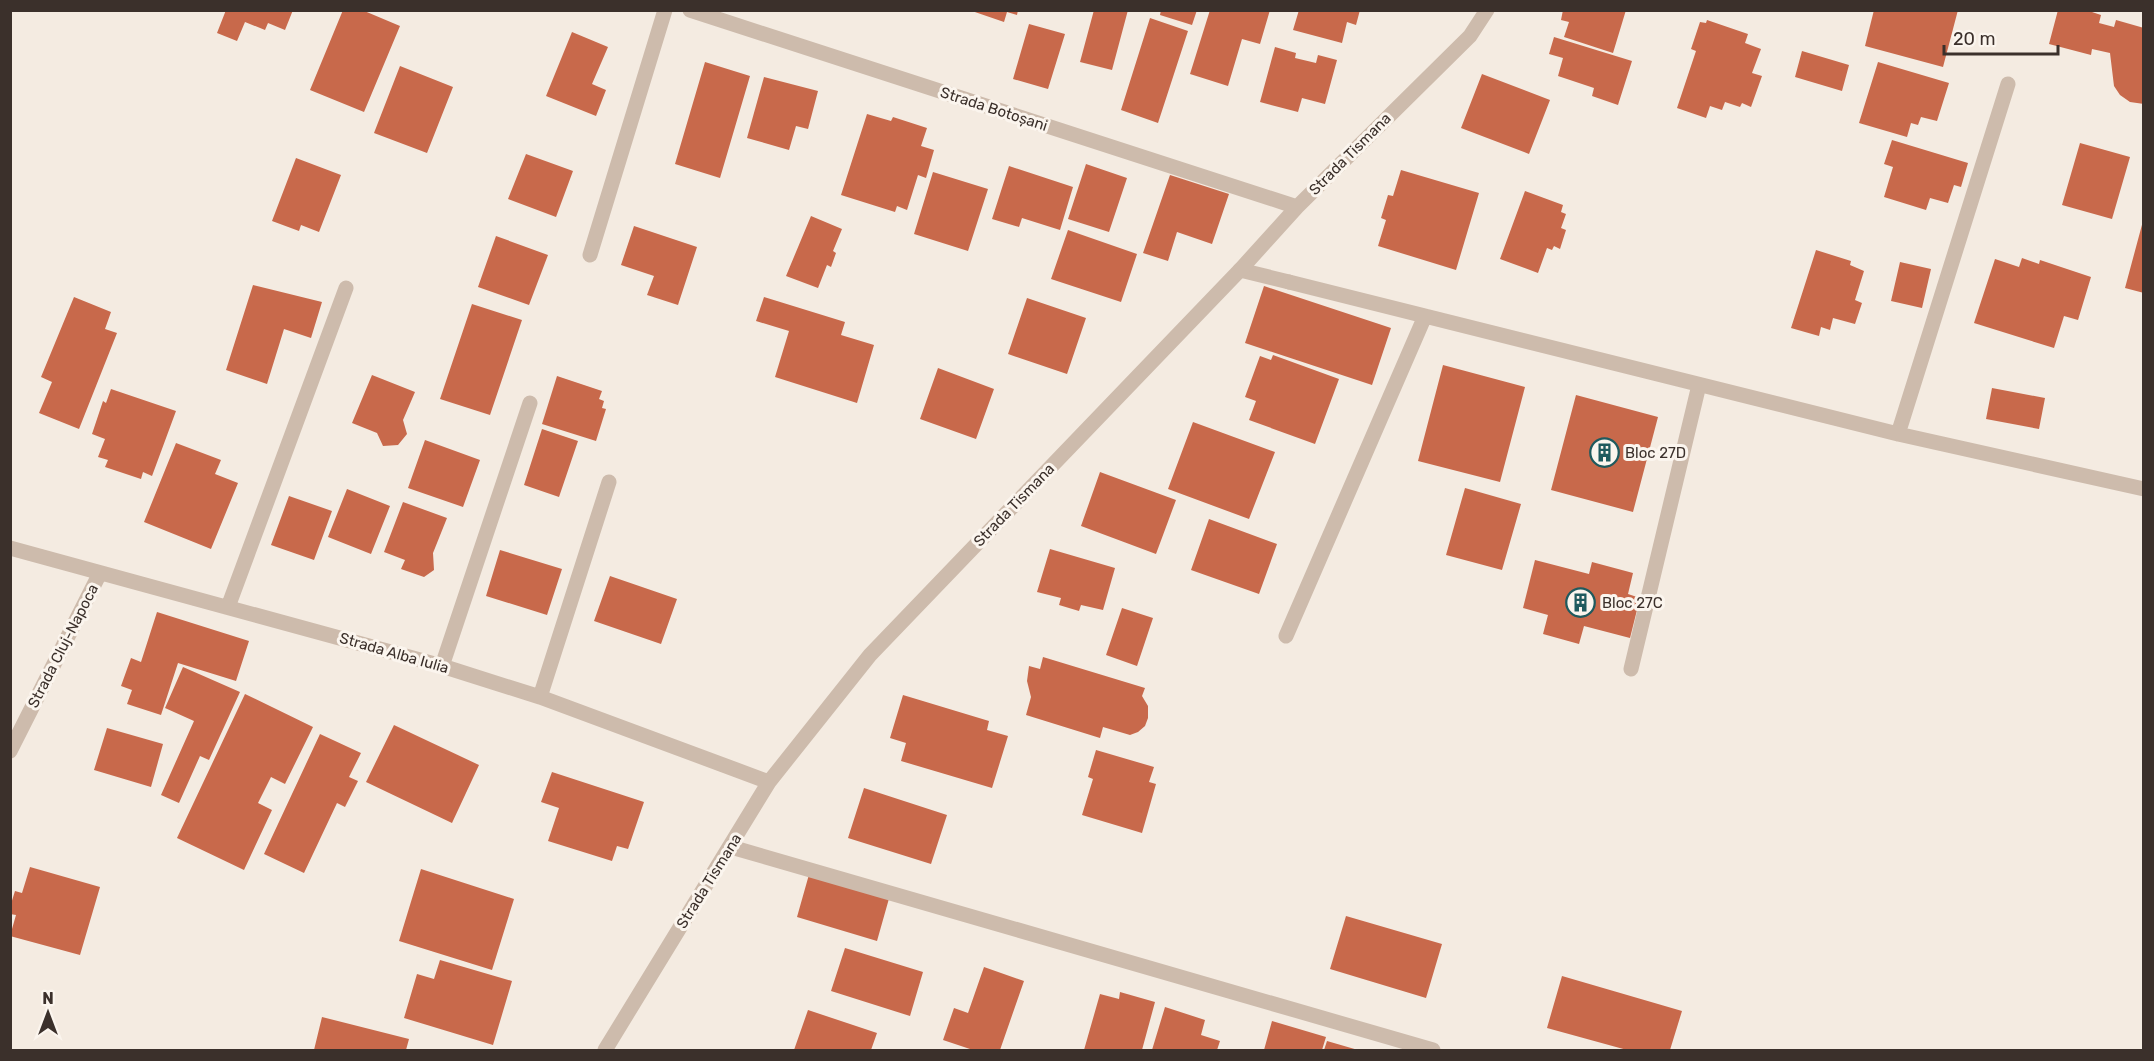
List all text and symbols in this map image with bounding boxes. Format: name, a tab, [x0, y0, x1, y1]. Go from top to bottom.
scale bar	[1944, 18, 2058, 56]
text: 20 m	[1953, 28, 1995, 50]
street label: Strada Botoșani	[938, 83, 1050, 135]
street label: Strada Tismana	[1305, 109, 1395, 199]
building icon: Bloc 27D	[1588, 437, 1620, 469]
place label: Bloc 27D	[1625, 444, 1686, 462]
street label: Strada Tismana	[970, 460, 1058, 550]
street label: Strada Cluj-Napoca	[24, 581, 102, 711]
building icon: Bloc 27C	[1565, 587, 1597, 619]
place label: Bloc 27C	[1602, 594, 1663, 612]
street label: Strada Alba Iulia	[337, 629, 451, 677]
street label: Strada Tismana	[673, 830, 745, 932]
north arrow	[18, 983, 78, 1043]
text: N	[42, 989, 54, 1008]

